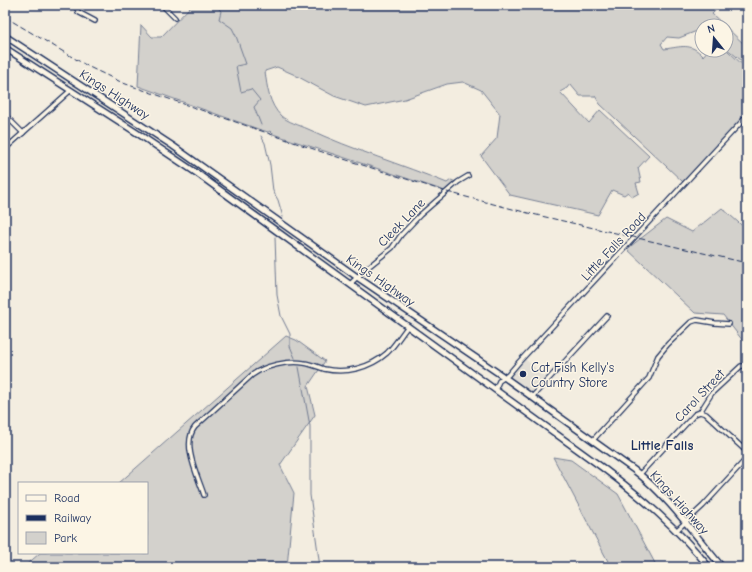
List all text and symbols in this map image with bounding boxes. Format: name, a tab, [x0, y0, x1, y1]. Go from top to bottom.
north arrow	[694, 18, 734, 58]
text: N	[706, 22, 717, 36]
street label: Kings Highway	[77, 66, 153, 123]
street label: Cleek Lane	[375, 195, 428, 250]
street label: Little Falls Road	[578, 209, 649, 283]
street label: Kings Highway	[344, 251, 418, 310]
place label: Cat Fish Kelly's Country Store	[531, 360, 614, 390]
street label: Carol Street	[671, 365, 728, 425]
marker: Cat Fish Kelly's Country Store	[518, 369, 528, 379]
district label: Little Falls	[631, 437, 693, 454]
street label: Kings Highway	[647, 467, 712, 537]
legend	[18, 482, 148, 554]
text: Road	[54, 491, 80, 505]
text: Railway	[54, 511, 92, 525]
text: Park	[54, 531, 77, 545]

